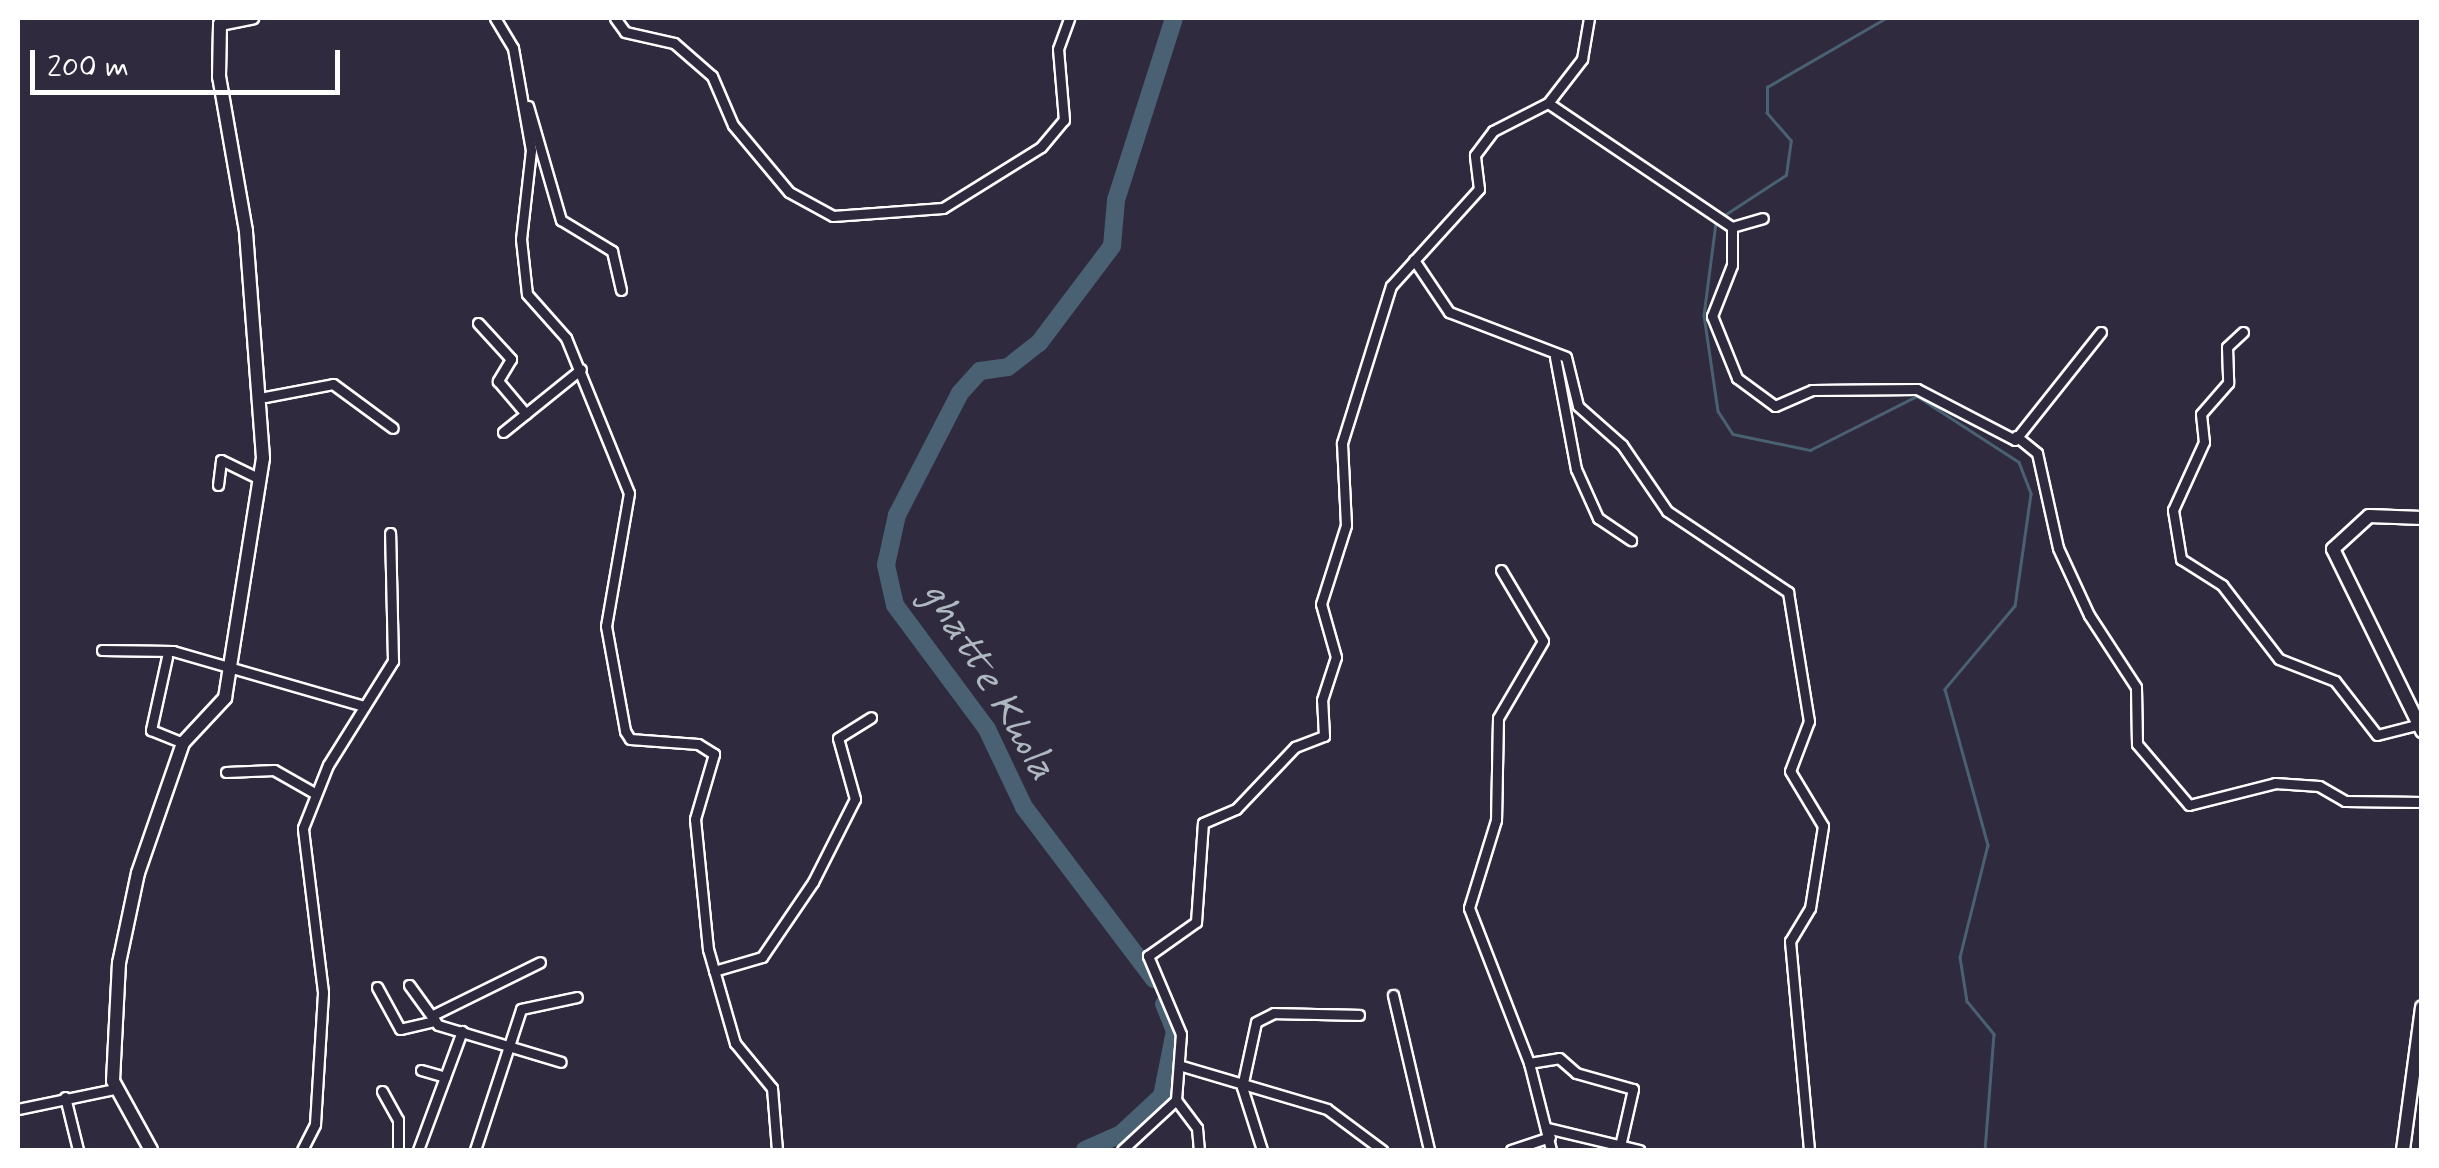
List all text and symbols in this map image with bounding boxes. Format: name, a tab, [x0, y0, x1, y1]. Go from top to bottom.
scale bar	[35, 30, 345, 92]
text: 200 m	[47, 48, 129, 87]
water label: ghatte Khola	[911, 573, 1067, 789]

